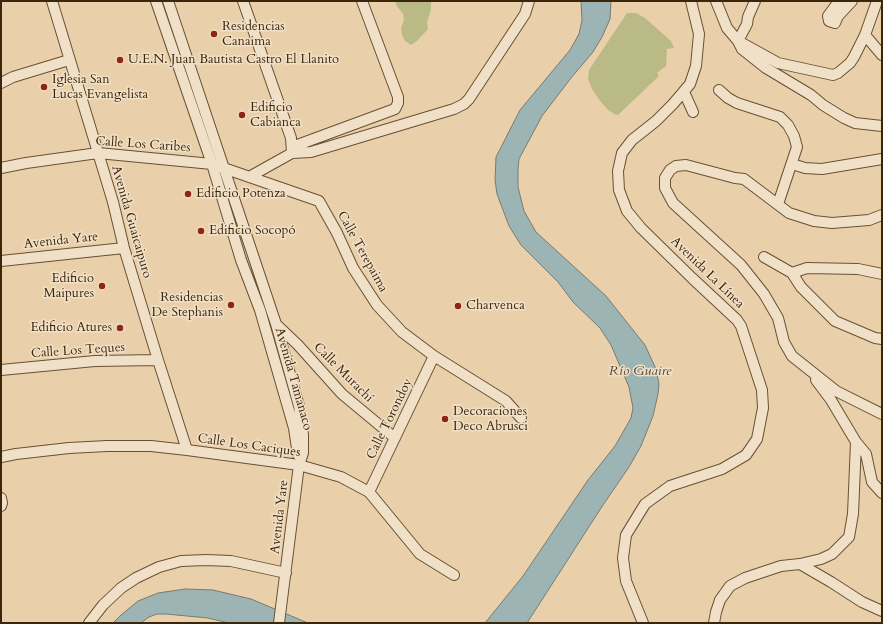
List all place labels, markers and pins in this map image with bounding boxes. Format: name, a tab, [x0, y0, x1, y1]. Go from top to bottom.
place label: Residencias Canaima	[222, 19, 285, 50]
marker: Residencias Canaima	[209, 29, 219, 39]
place label: U.E.N. Juan Bautista Castro El Llanito	[128, 52, 339, 68]
marker: U.E.N. Juan Bautista Castro El Llanito	[115, 55, 125, 65]
place label: Iglesia San Lucas Evangelista	[52, 72, 148, 103]
marker: Iglesia San Lucas Evangelista	[39, 82, 49, 92]
place label: Edificio Cabianca	[250, 100, 301, 131]
marker: Edificio Cabianca	[237, 110, 247, 120]
place label: Edificio Potenza	[196, 186, 286, 202]
marker: Edificio Potenza	[183, 189, 193, 199]
place label: Edificio Socopó	[209, 223, 295, 239]
marker: Edificio Socopó	[196, 226, 206, 236]
place label: Edificio Maipures	[43, 271, 94, 302]
marker: Edificio Maipures	[97, 281, 107, 291]
place label: Residencias De Stephanis	[151, 290, 223, 321]
place label: Charvenca	[466, 298, 525, 314]
marker: Residencias De Stephanis	[226, 300, 236, 310]
marker: Charvenca	[453, 301, 463, 311]
place label: Edificio Atures	[30, 320, 112, 336]
marker: Edificio Atures	[115, 323, 125, 333]
place label: Decoraciones Deco Abrusci	[453, 404, 528, 435]
marker: Decoraciones Deco Abrusci	[440, 414, 450, 424]

